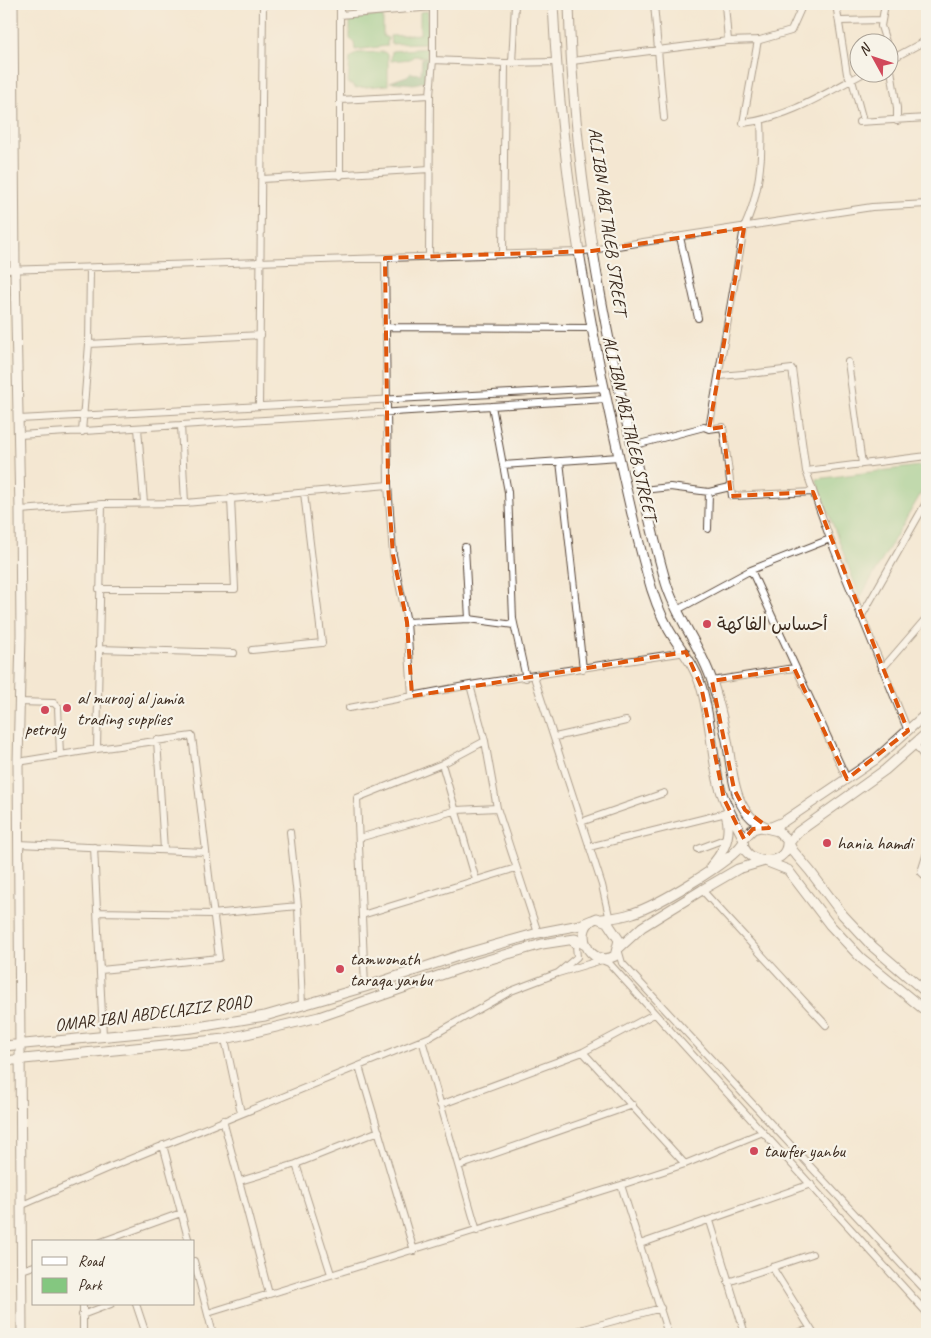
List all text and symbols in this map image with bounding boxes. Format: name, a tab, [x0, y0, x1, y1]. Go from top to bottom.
north arrow	[848, 32, 898, 82]
text: N	[855, 39, 875, 59]
street label: ALI IBN ABI TALEB STREET	[584, 126, 633, 321]
street label: ALI IBN ABI TALEB STREET	[598, 334, 663, 527]
place label: أحساس الفاكهة	[717, 613, 828, 635]
marker: أحساس الفاكهة	[701, 618, 713, 630]
place label: al murooj al jamia trading supplies	[77, 687, 185, 730]
marker: al murooj al jamia trading supplies	[61, 702, 73, 714]
marker: petroly	[39, 704, 51, 716]
place label: petroly	[25, 718, 67, 740]
place label: hania hamdi	[837, 832, 916, 854]
marker: hania hamdi	[821, 837, 833, 849]
place label: tamwonath taraqa yanbu	[350, 948, 434, 991]
marker: tamwonath taraqa yanbu	[334, 963, 346, 975]
street label: OMAR IBN ABDELAZIZ ROAD	[53, 990, 254, 1036]
place label: tawfer yanbu	[764, 1140, 846, 1162]
marker: tawfer yanbu	[748, 1145, 760, 1157]
legend	[32, 1240, 195, 1306]
text: Road	[78, 1252, 105, 1271]
text: Park	[78, 1276, 103, 1295]

